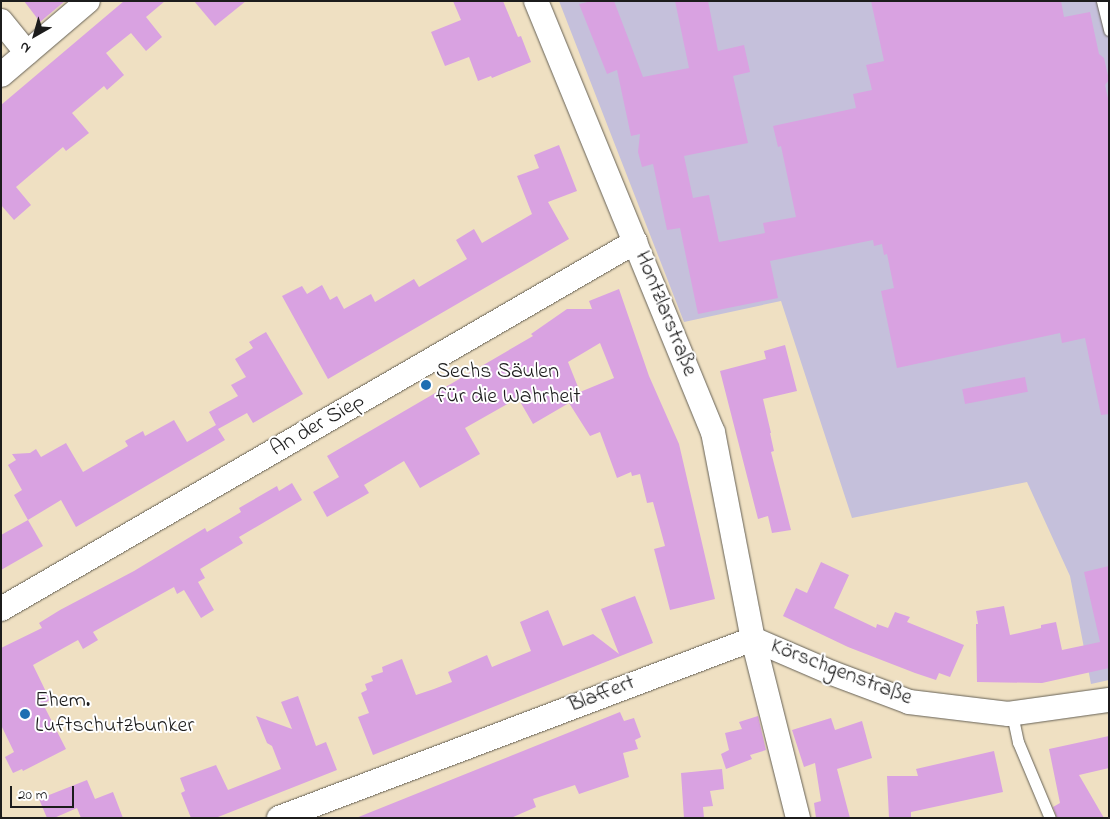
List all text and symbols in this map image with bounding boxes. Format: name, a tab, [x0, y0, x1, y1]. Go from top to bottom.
north arrow	[10, 10, 60, 60]
text: N	[15, 36, 36, 58]
street label: Hontzlarstraße	[628, 248, 702, 380]
place label: Sechs Säulen für die Wahrheit	[436, 359, 581, 411]
marker: Sechs Säulen für die Wahrheit	[420, 379, 432, 391]
street label: An der Siep	[266, 388, 370, 464]
street label: Körschgenstraße	[766, 634, 916, 712]
street label: Blaffert	[565, 670, 639, 720]
place label: Ehem. Luftschutzbunker	[35, 688, 194, 739]
marker: Ehem. Luftschutzbunker	[19, 708, 31, 720]
scale bar	[12, 776, 76, 808]
text: 20 m	[18, 784, 47, 806]

